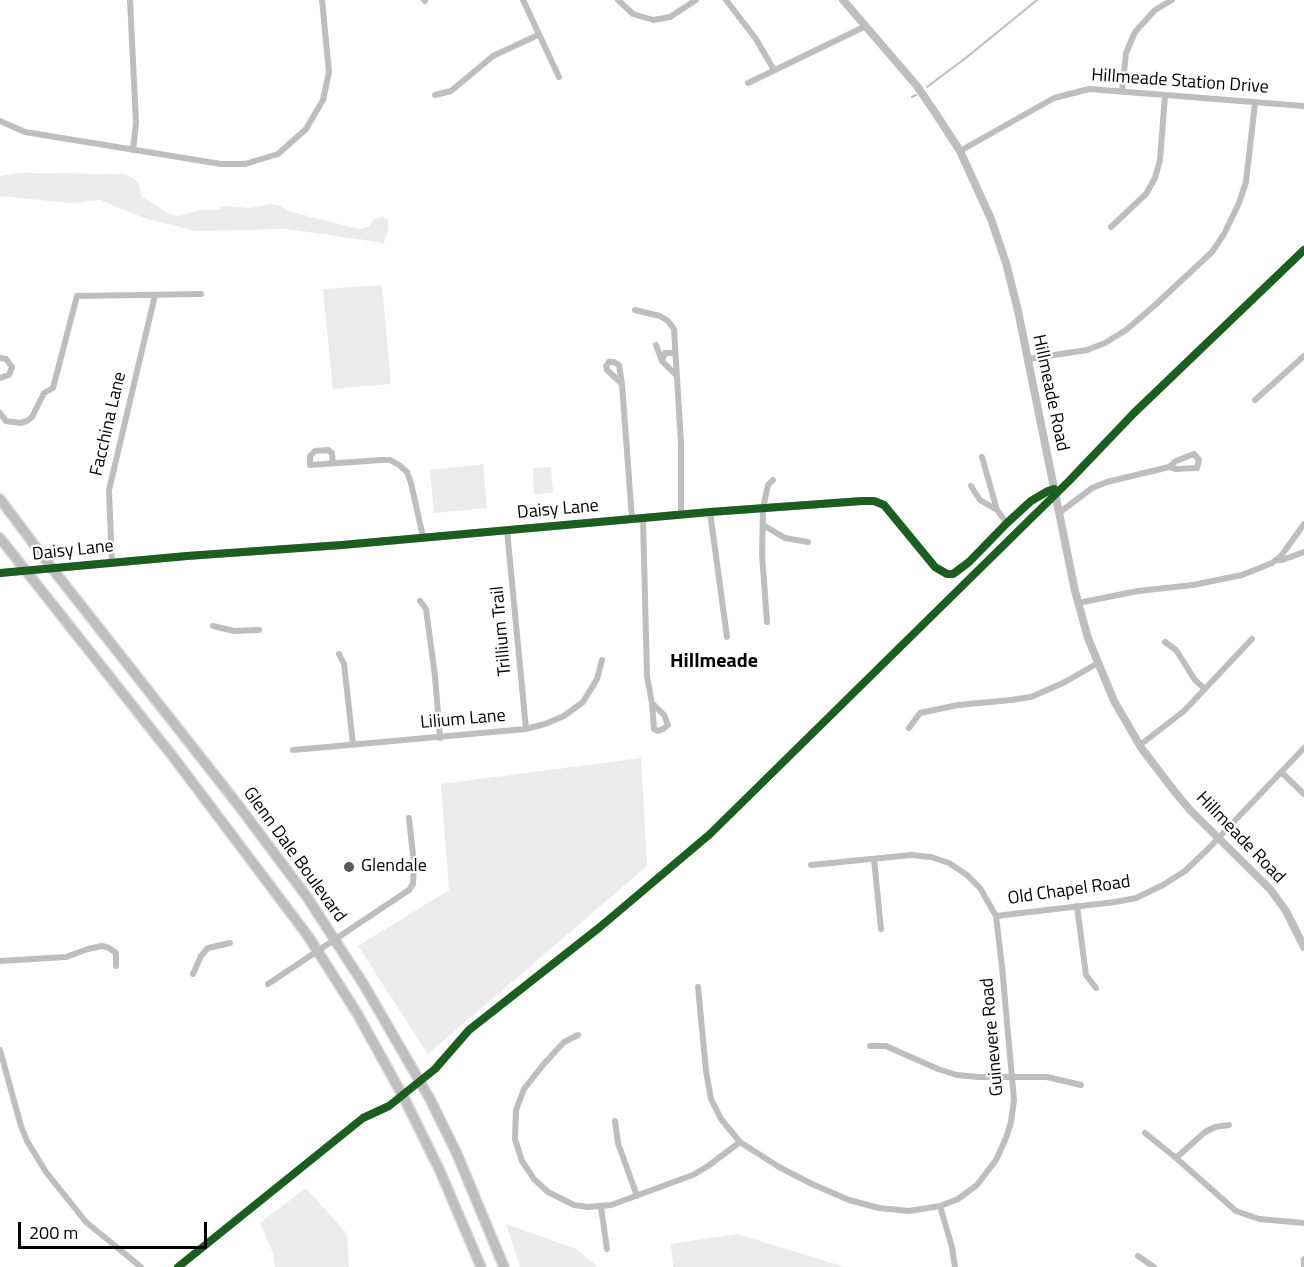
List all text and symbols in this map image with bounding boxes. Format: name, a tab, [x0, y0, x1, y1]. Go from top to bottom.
street label: Hillmeade Station Drive	[1091, 65, 1269, 99]
street label: Hillmeade Road	[1027, 333, 1073, 453]
street label: Facchina Lane	[87, 370, 131, 478]
street label: Daisy Lane	[516, 496, 600, 524]
street label: Daisy Lane	[31, 536, 115, 566]
street label: Trillium Trail	[487, 585, 517, 677]
district label: Hillmeade	[670, 650, 758, 674]
street label: Lilium Lane	[419, 706, 507, 734]
street label: Glenn Dale Boulevard	[238, 783, 350, 927]
street label: Hillmeade Road	[1191, 788, 1289, 888]
place label: Glendale	[361, 856, 427, 878]
marker: Glendale	[342, 860, 356, 874]
street label: Old Chapel Road	[1006, 872, 1132, 910]
street label: Guinevere Road	[977, 977, 1009, 1097]
scale bar	[21, 1210, 210, 1248]
text: 200 m	[29, 1219, 78, 1246]

